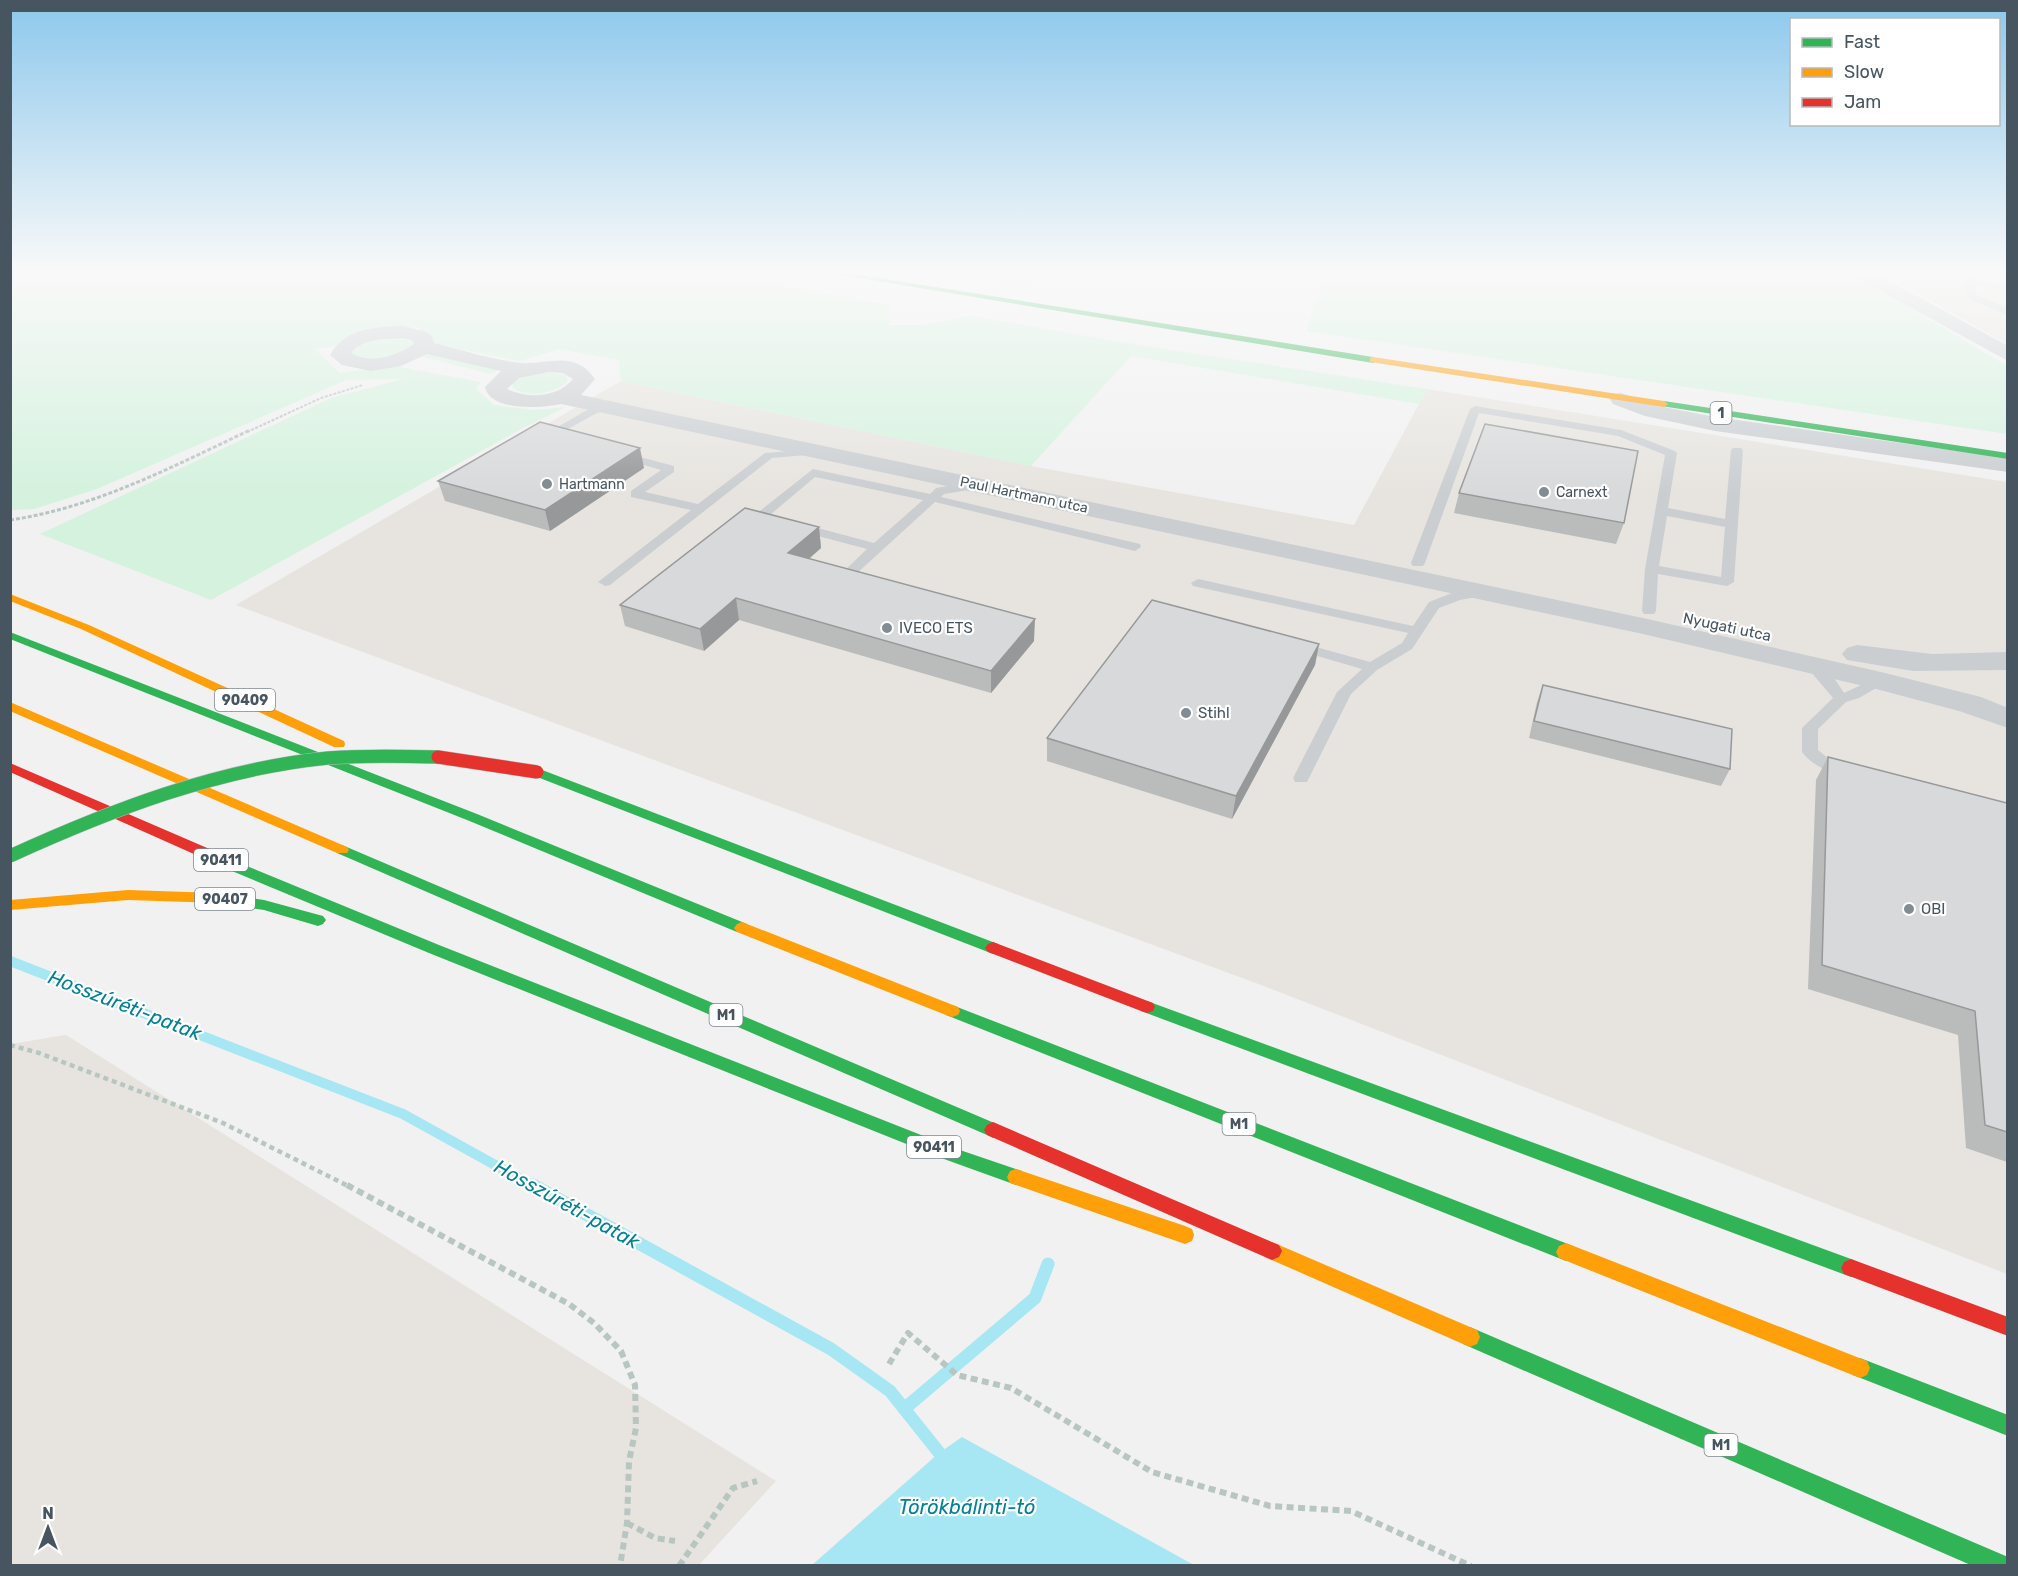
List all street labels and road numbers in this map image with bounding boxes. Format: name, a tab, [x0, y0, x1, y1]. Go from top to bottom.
road number: 1	[1710, 402, 1732, 424]
street label: Paul Hartmann utca	[959, 473, 1089, 517]
street label: Nyugati utca	[1681, 609, 1773, 645]
road number: 90409	[215, 689, 275, 711]
road number: 90411	[194, 849, 248, 871]
road number: 90407	[195, 888, 255, 910]
road number: M1	[710, 1004, 742, 1026]
road number: M1	[1222, 1113, 1256, 1135]
road number: 90411	[907, 1136, 961, 1158]
road number: M1	[1704, 1434, 1738, 1456]

